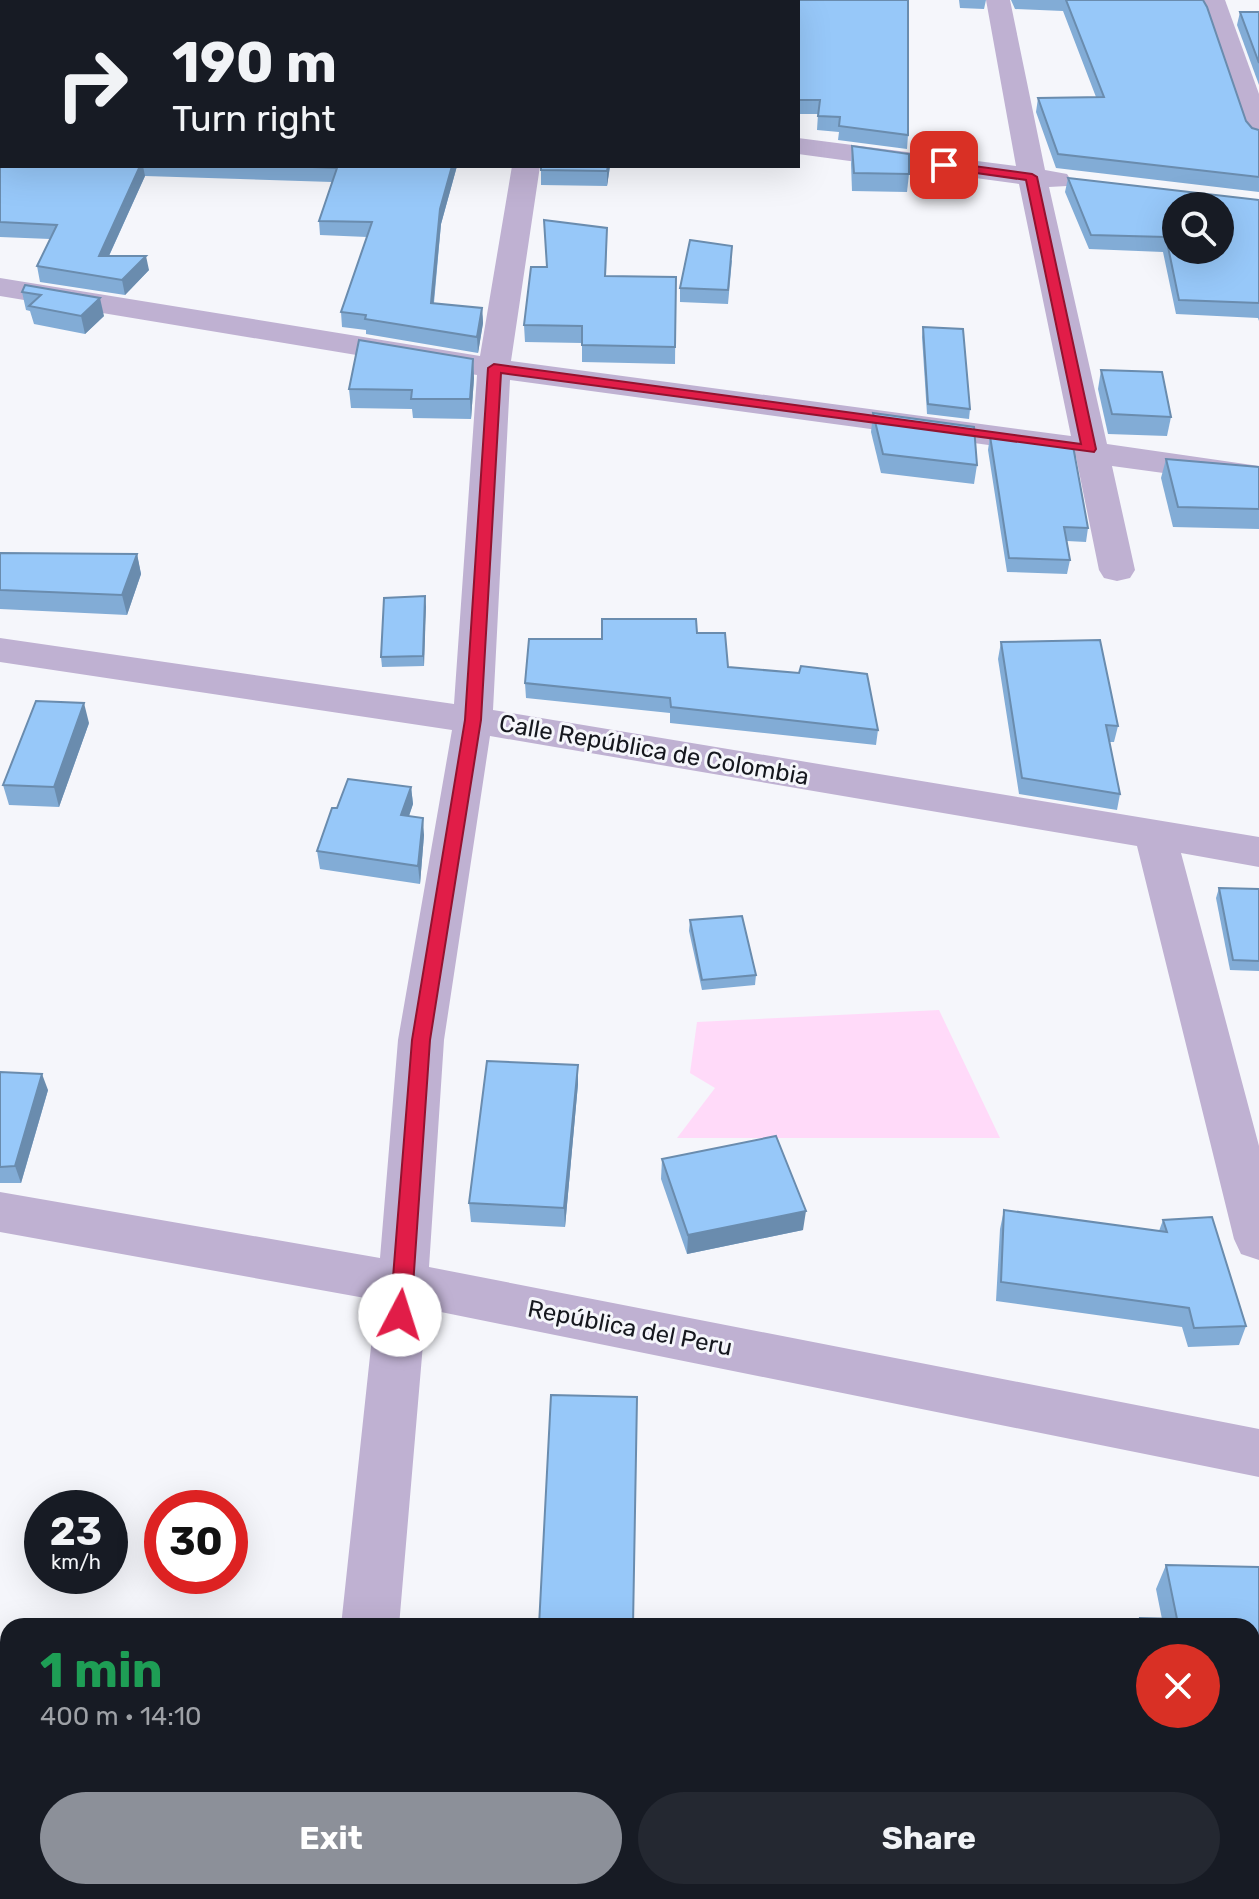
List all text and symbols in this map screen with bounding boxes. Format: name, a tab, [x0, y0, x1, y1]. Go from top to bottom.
text: 190 m	[172, 30, 337, 96]
icon: right	[40, 32, 144, 136]
text: Turn right	[172, 97, 336, 140]
pin	[910, 131, 978, 199]
icon: arrive	[922, 143, 966, 187]
map controls	[1162, 192, 1234, 264]
button: search	[1162, 192, 1234, 264]
street label: Calle República de Colombia	[497, 709, 811, 791]
position arrow	[358, 1273, 442, 1357]
street label: República del Peru	[525, 1294, 735, 1362]
speed limit sign: 30	[144, 1490, 248, 1594]
text: 23	[50, 1508, 102, 1555]
text: km/h	[51, 1550, 101, 1574]
text: 1 min	[40, 1642, 163, 1699]
button: close	[1136, 1644, 1220, 1728]
text: 400 m · 14:10	[40, 1701, 202, 1732]
button: Exit	[40, 1792, 622, 1884]
button: Share	[638, 1792, 1220, 1884]

